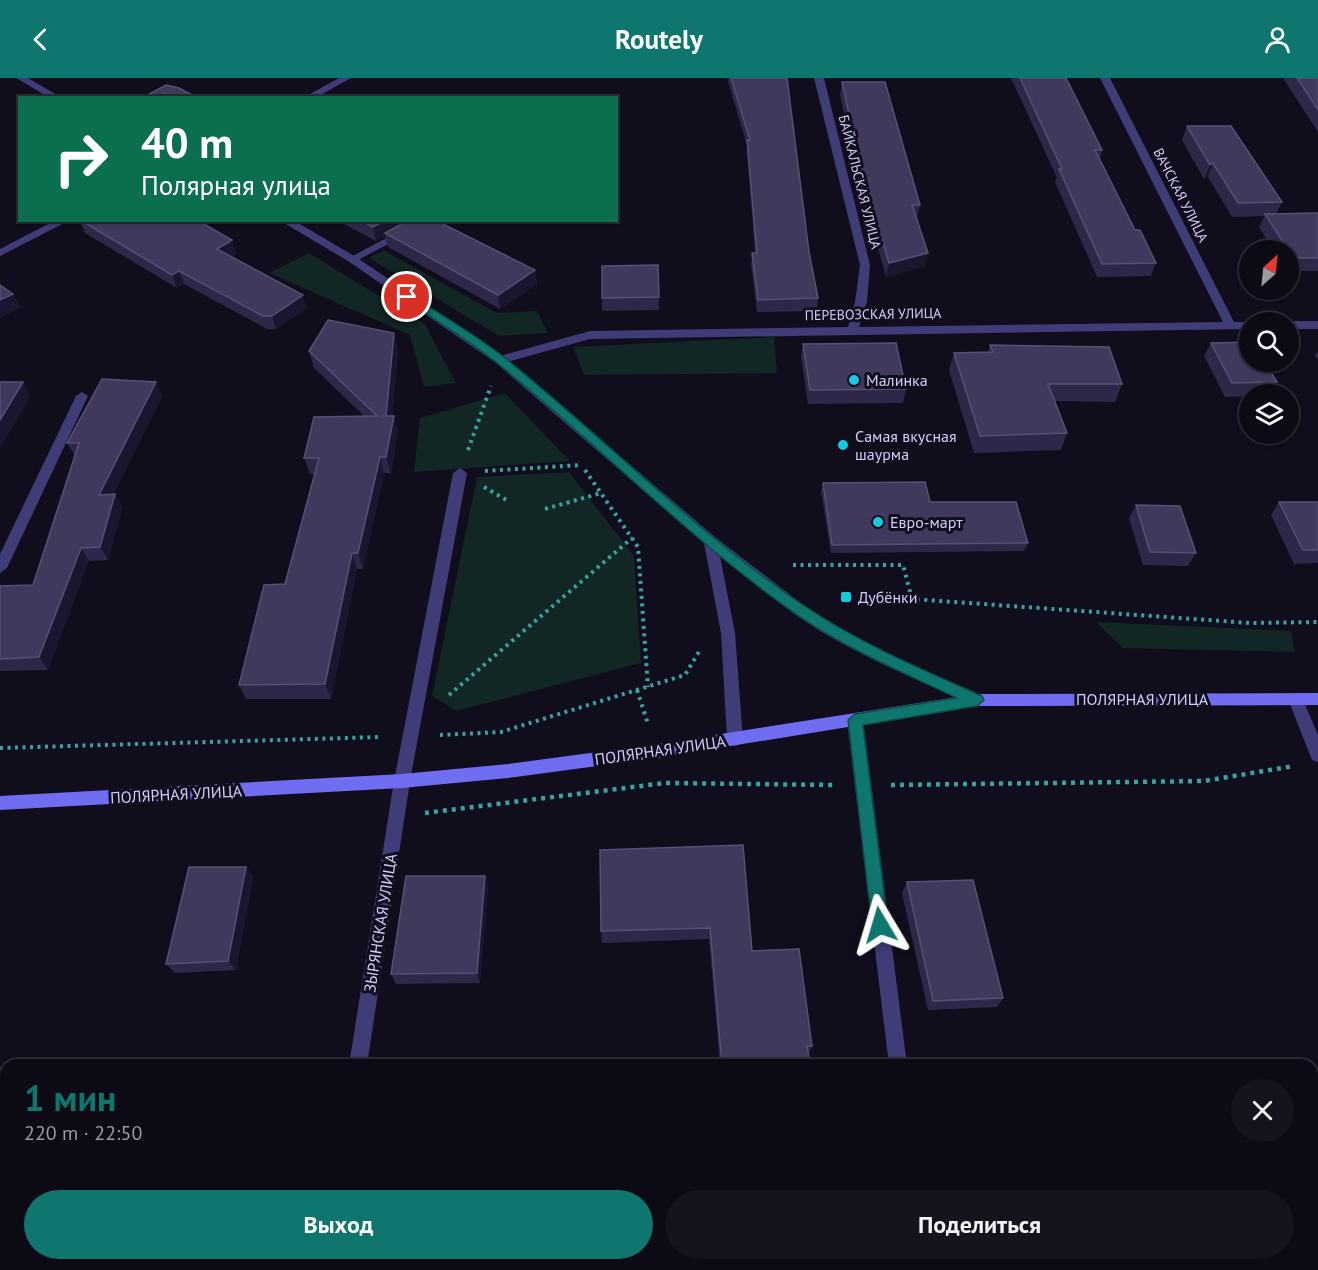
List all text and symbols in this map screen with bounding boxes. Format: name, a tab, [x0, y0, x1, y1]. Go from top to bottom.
text: Routely	[615, 22, 703, 56]
icon: back	[24, 23, 57, 56]
icon: person	[1261, 23, 1294, 56]
street label: БАЙКАЛЬСКАЯ УЛИЦА	[835, 113, 886, 252]
text: 40 m	[141, 115, 233, 170]
icon: right	[42, 120, 120, 198]
street label: ВАЧСКАЯ УЛИЦА	[1150, 145, 1213, 246]
text: Полярная улица	[141, 168, 331, 202]
north arrow	[1239, 240, 1299, 300]
map controls	[1239, 240, 1299, 444]
pin	[381, 271, 432, 322]
icon: arrive	[390, 280, 423, 313]
street label: ПЕРЕВОЗСКАЯ УЛИЦА	[804, 304, 942, 324]
button: search	[1239, 312, 1299, 372]
place label: Малинка	[866, 370, 928, 390]
marker: Малинка	[847, 373, 861, 387]
button: layers	[1239, 384, 1299, 444]
place label: Самая вкусная шаурма	[855, 426, 957, 464]
marker: Самая вкусная шаурма	[836, 438, 850, 452]
place label: Евро-март	[890, 512, 963, 532]
marker: Евро-март	[871, 515, 885, 529]
place label: Дубёнки	[858, 587, 918, 607]
marker: Дубёнки	[839, 590, 853, 604]
street label: ПОЛЯРНАЯ УЛИЦА	[1076, 689, 1209, 709]
street label: ПОЛЯРНАЯ УЛИЦА	[593, 731, 727, 769]
street label: ПОЛЯРНАЯ УЛИЦА	[110, 781, 243, 807]
street label: ЗЫРЯНСКАЯ УЛИЦА	[359, 851, 401, 994]
position arrow	[848, 893, 912, 957]
text: 1 мин	[24, 1074, 116, 1121]
button: close	[1231, 1079, 1294, 1142]
text: 220 m · 22:50	[24, 1120, 142, 1146]
button: Выход	[24, 1190, 653, 1259]
button: Поделиться	[665, 1190, 1294, 1259]

